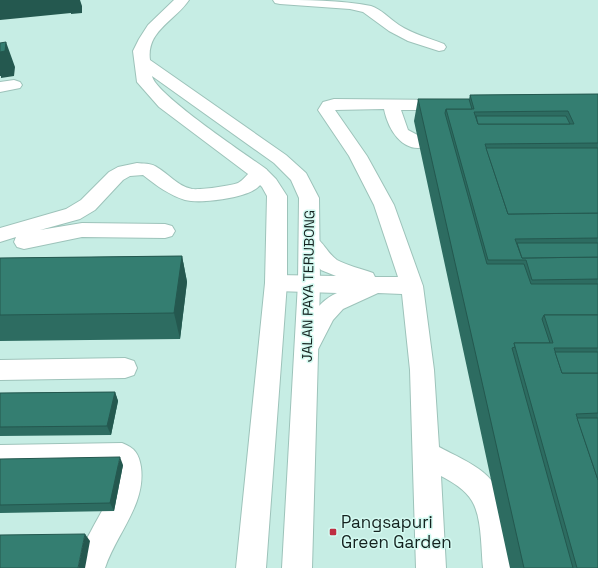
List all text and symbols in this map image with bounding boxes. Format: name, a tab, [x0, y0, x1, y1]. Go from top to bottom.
street label: JALAN PAYA TERUBONG	[298, 210, 318, 362]
place label: Pangsapuri Green Garden	[341, 511, 452, 553]
marker: Pangsapuri Green Garden	[328, 527, 338, 537]

